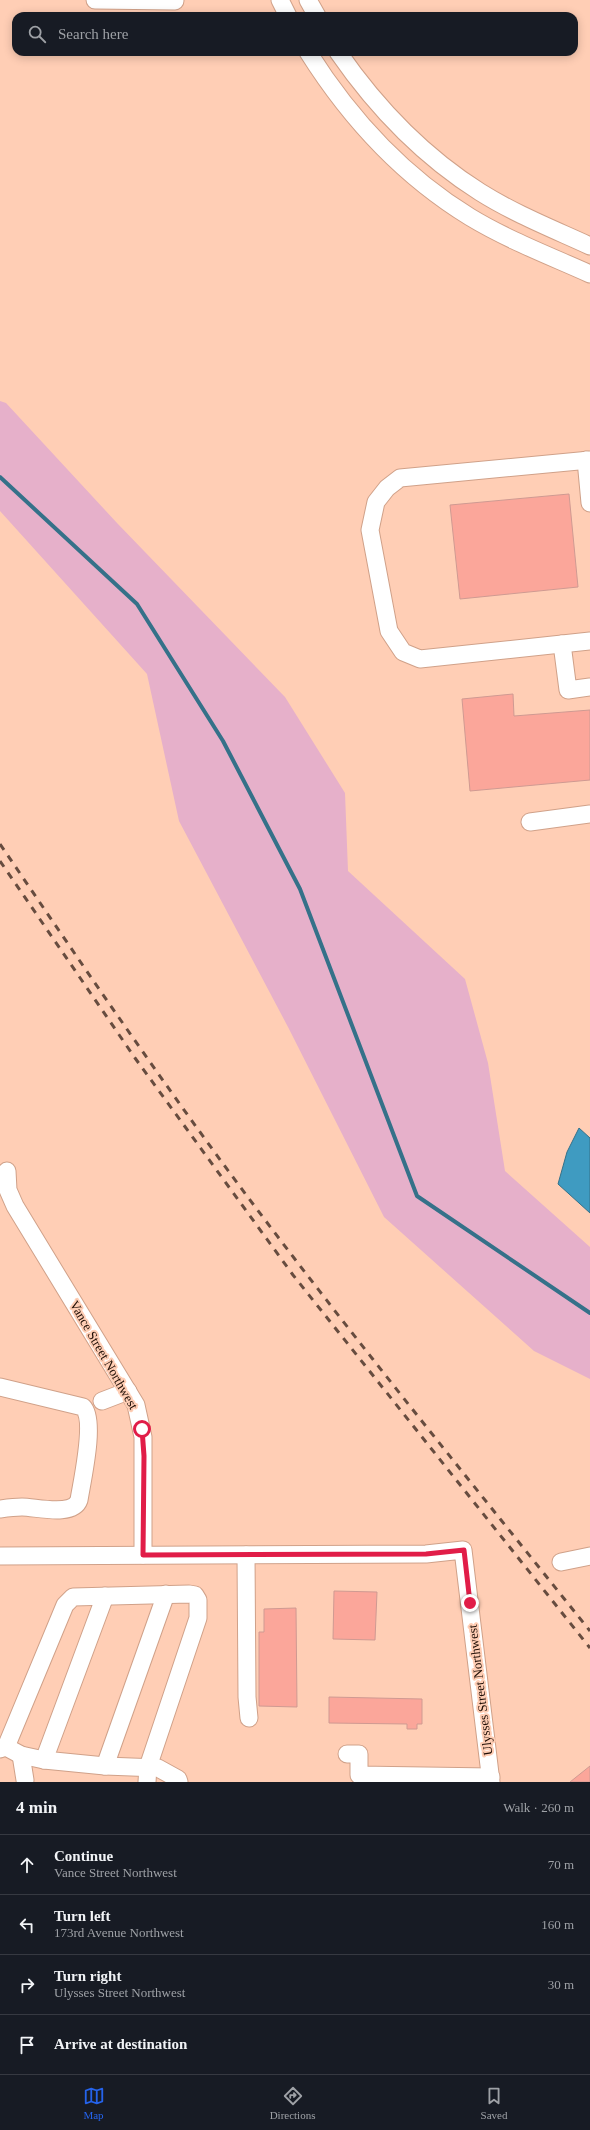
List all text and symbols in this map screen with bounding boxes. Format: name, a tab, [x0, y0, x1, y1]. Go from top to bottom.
search box	[12, 12, 578, 56]
icon: search	[26, 23, 48, 45]
text: Search here	[58, 26, 128, 42]
street label: Vance Street Northwest	[67, 1298, 141, 1412]
route start	[133, 1420, 151, 1438]
route end	[461, 1594, 479, 1612]
street label: Ulysses Street Northwest	[465, 1623, 495, 1756]
text: 4 min	[16, 1798, 57, 1817]
text: Walk · 260 m	[503, 1800, 574, 1815]
text: Continue	[54, 1848, 113, 1864]
icon: ahead	[16, 1854, 38, 1876]
text: 70 m	[548, 1857, 574, 1872]
text: Vance Street Northwest	[54, 1865, 177, 1880]
text: Turn left	[54, 1908, 111, 1924]
icon: left	[16, 1914, 38, 1936]
text: 160 m	[541, 1917, 574, 1932]
text: 173rd Avenue Northwest	[54, 1925, 184, 1940]
text: Turn right	[54, 1968, 121, 1984]
icon: right	[16, 1974, 38, 1996]
text: 30 m	[548, 1977, 574, 1992]
text: Ulysses Street Northwest	[54, 1985, 185, 2000]
icon: arrive	[16, 2034, 38, 2056]
text: Arrive at destination	[54, 2036, 187, 2052]
tab: Map	[83, 2085, 105, 2121]
tab: Directions	[270, 2085, 315, 2121]
tab: Saved	[481, 2085, 507, 2121]

